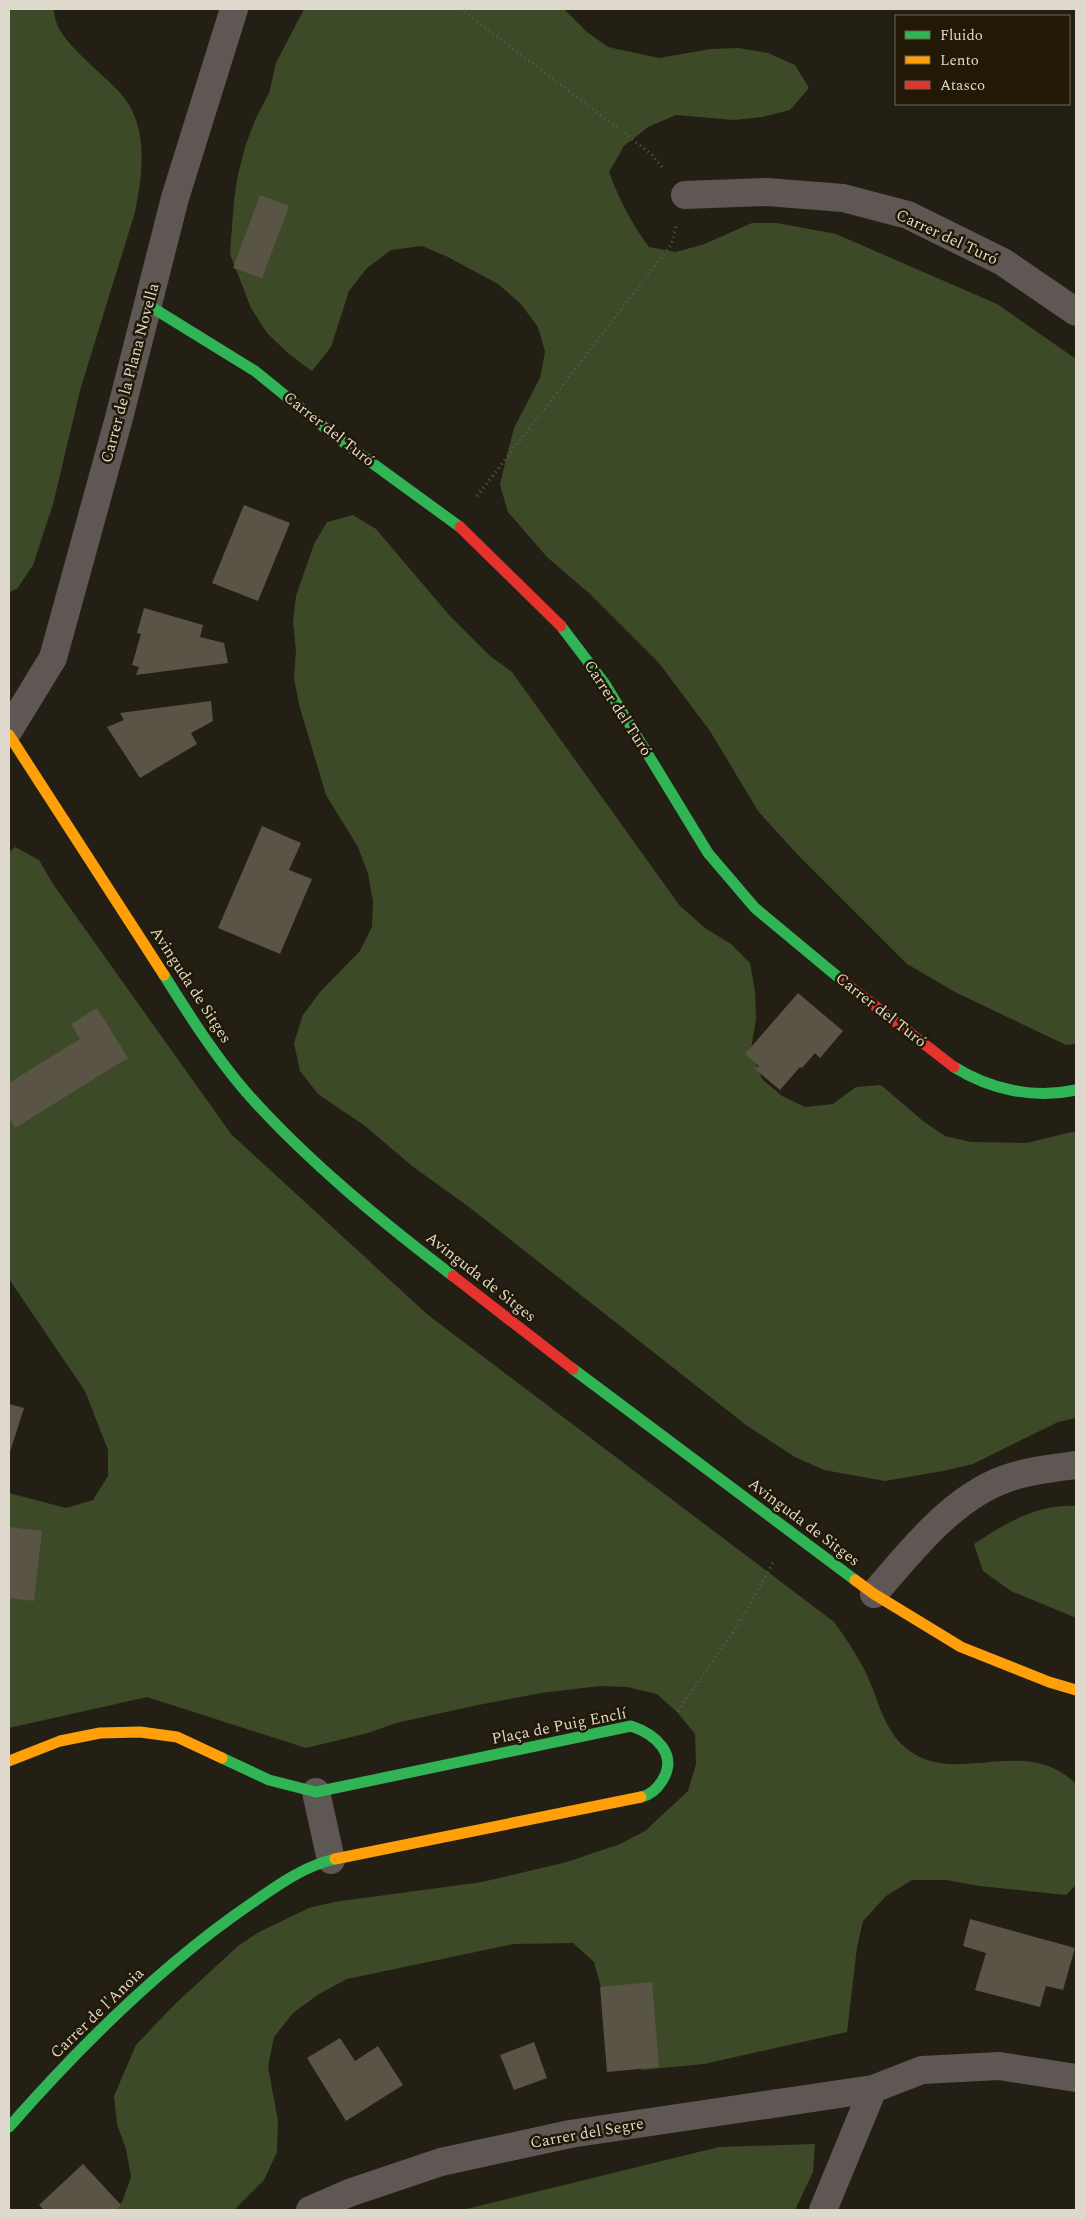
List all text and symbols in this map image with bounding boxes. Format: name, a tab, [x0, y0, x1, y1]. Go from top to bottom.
legend	[895, 15, 1070, 105]
text: Fluido	[940, 24, 983, 47]
text: Lento	[940, 49, 979, 72]
text: Atasco	[940, 74, 985, 97]
street label: Carrer del Turó	[892, 203, 1002, 271]
street label: Carrer de la Plana Novella	[94, 280, 166, 466]
street label: Carrer del Turó	[278, 386, 380, 472]
street label: Carrer del Turó	[578, 655, 658, 761]
street label: Avinguda de Sitges	[144, 922, 238, 1048]
street label: Carrer del Turó	[830, 967, 932, 1053]
street label: Avinguda de Sitges	[420, 1226, 542, 1328]
street label: Avinguda de Sitges	[743, 1472, 865, 1572]
street label: Plaça de Puig Enclí	[489, 1701, 629, 1751]
street label: Carrer de l'Anoia	[45, 1962, 149, 2064]
street label: Carrer del Segre	[528, 2111, 646, 2155]

